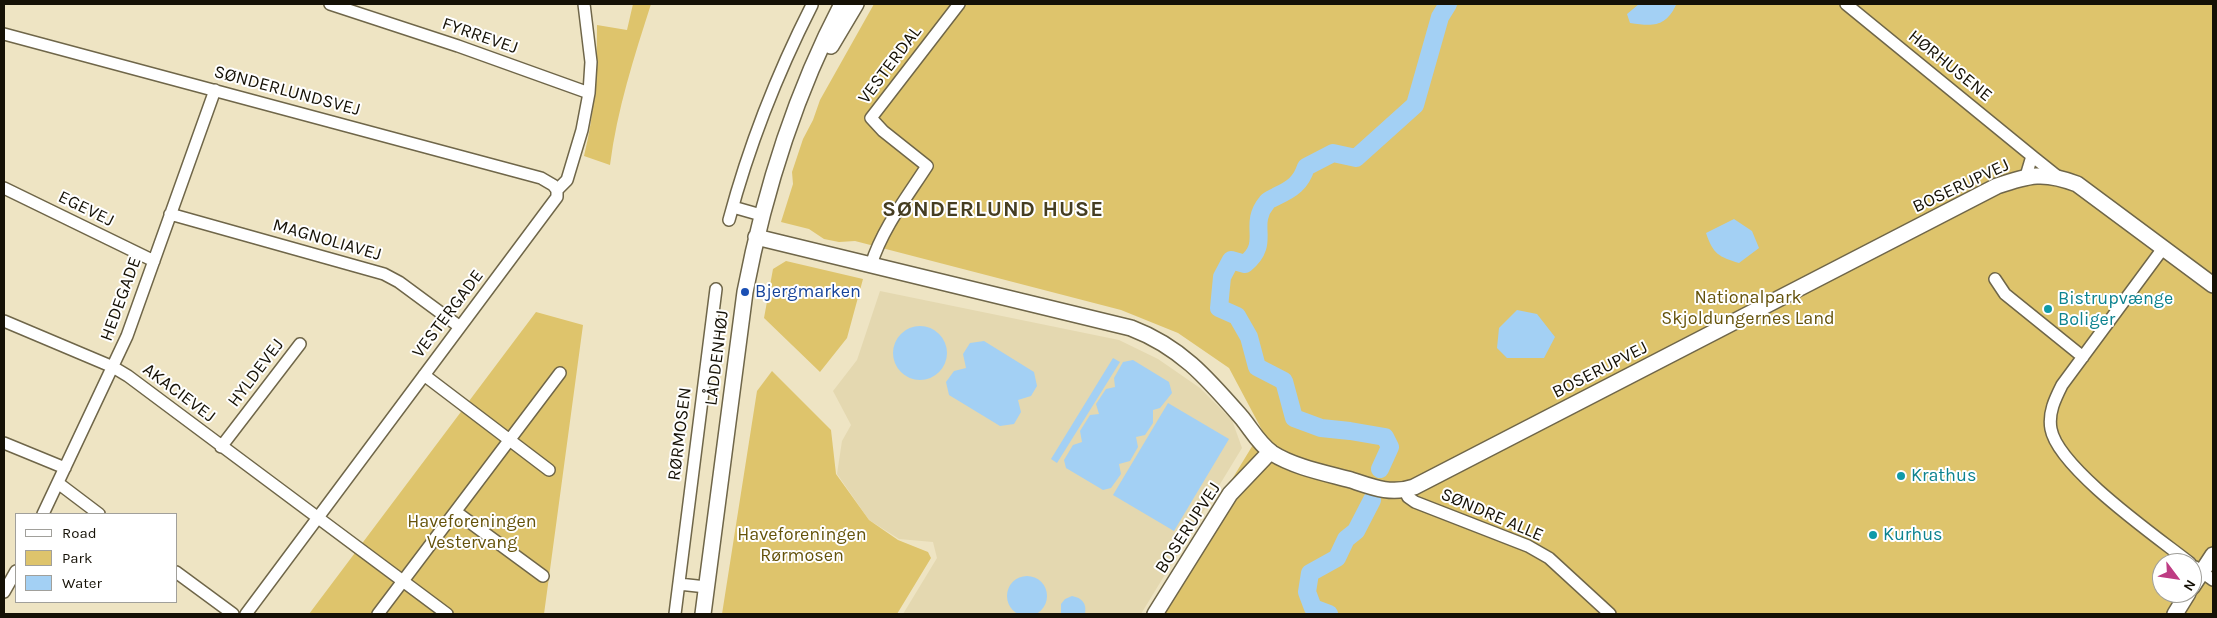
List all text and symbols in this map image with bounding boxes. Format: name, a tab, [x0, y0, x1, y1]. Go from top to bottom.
street label: FYRREVEJ	[439, 13, 521, 59]
street label: VESTERDAL	[854, 22, 926, 108]
street label: HØRHUSENE	[1904, 26, 1996, 106]
street label: SØNDERLUNDSVEJ	[211, 61, 363, 121]
street label: BOSERUPVEJ	[1909, 154, 2013, 218]
street label: EGEVEJ	[55, 186, 117, 232]
district label: SØNDERLUND HUSE	[880, 197, 1106, 223]
street label: MAGNOLIAVEJ	[270, 214, 384, 266]
street label: HEDEGADE	[96, 254, 146, 344]
street label: VESTERGADE	[408, 265, 488, 363]
place label: Bjergmarken	[755, 281, 861, 303]
marker: Bjergmarken	[739, 286, 751, 298]
park label: Nationalpark Skjoldungernes Land	[1661, 287, 1835, 330]
place label: Bistrupvænge Boliger	[2058, 288, 2173, 330]
marker: Bistrupvænge Boliger	[2042, 303, 2054, 315]
street label: LÅDDENHØJ	[700, 309, 734, 407]
street label: HYLDEVEJ	[223, 335, 289, 411]
street label: BOSERUPVEJ	[1549, 337, 1651, 403]
street label: AKACIEVEJ	[138, 359, 220, 427]
street label: RØRMOSEN	[664, 386, 696, 482]
place label: Krathus	[1911, 465, 1976, 487]
marker: Krathus	[1895, 470, 1907, 482]
street label: BOSERUPVEJ	[1151, 478, 1225, 578]
street label: SØNDRE ALLE	[1437, 484, 1547, 546]
park label: Haveforeningen Vestervang	[407, 511, 537, 554]
legend	[15, 513, 178, 603]
text: Road	[62, 524, 97, 542]
park label: Haveforeningen Rørmosen	[737, 524, 867, 566]
place label: Kurhus	[1883, 524, 1943, 546]
marker: Kurhus	[1867, 529, 1879, 541]
text: Park	[62, 549, 92, 567]
north arrow	[2152, 553, 2202, 603]
text: Water	[62, 574, 102, 592]
text: N	[2180, 577, 2199, 594]

